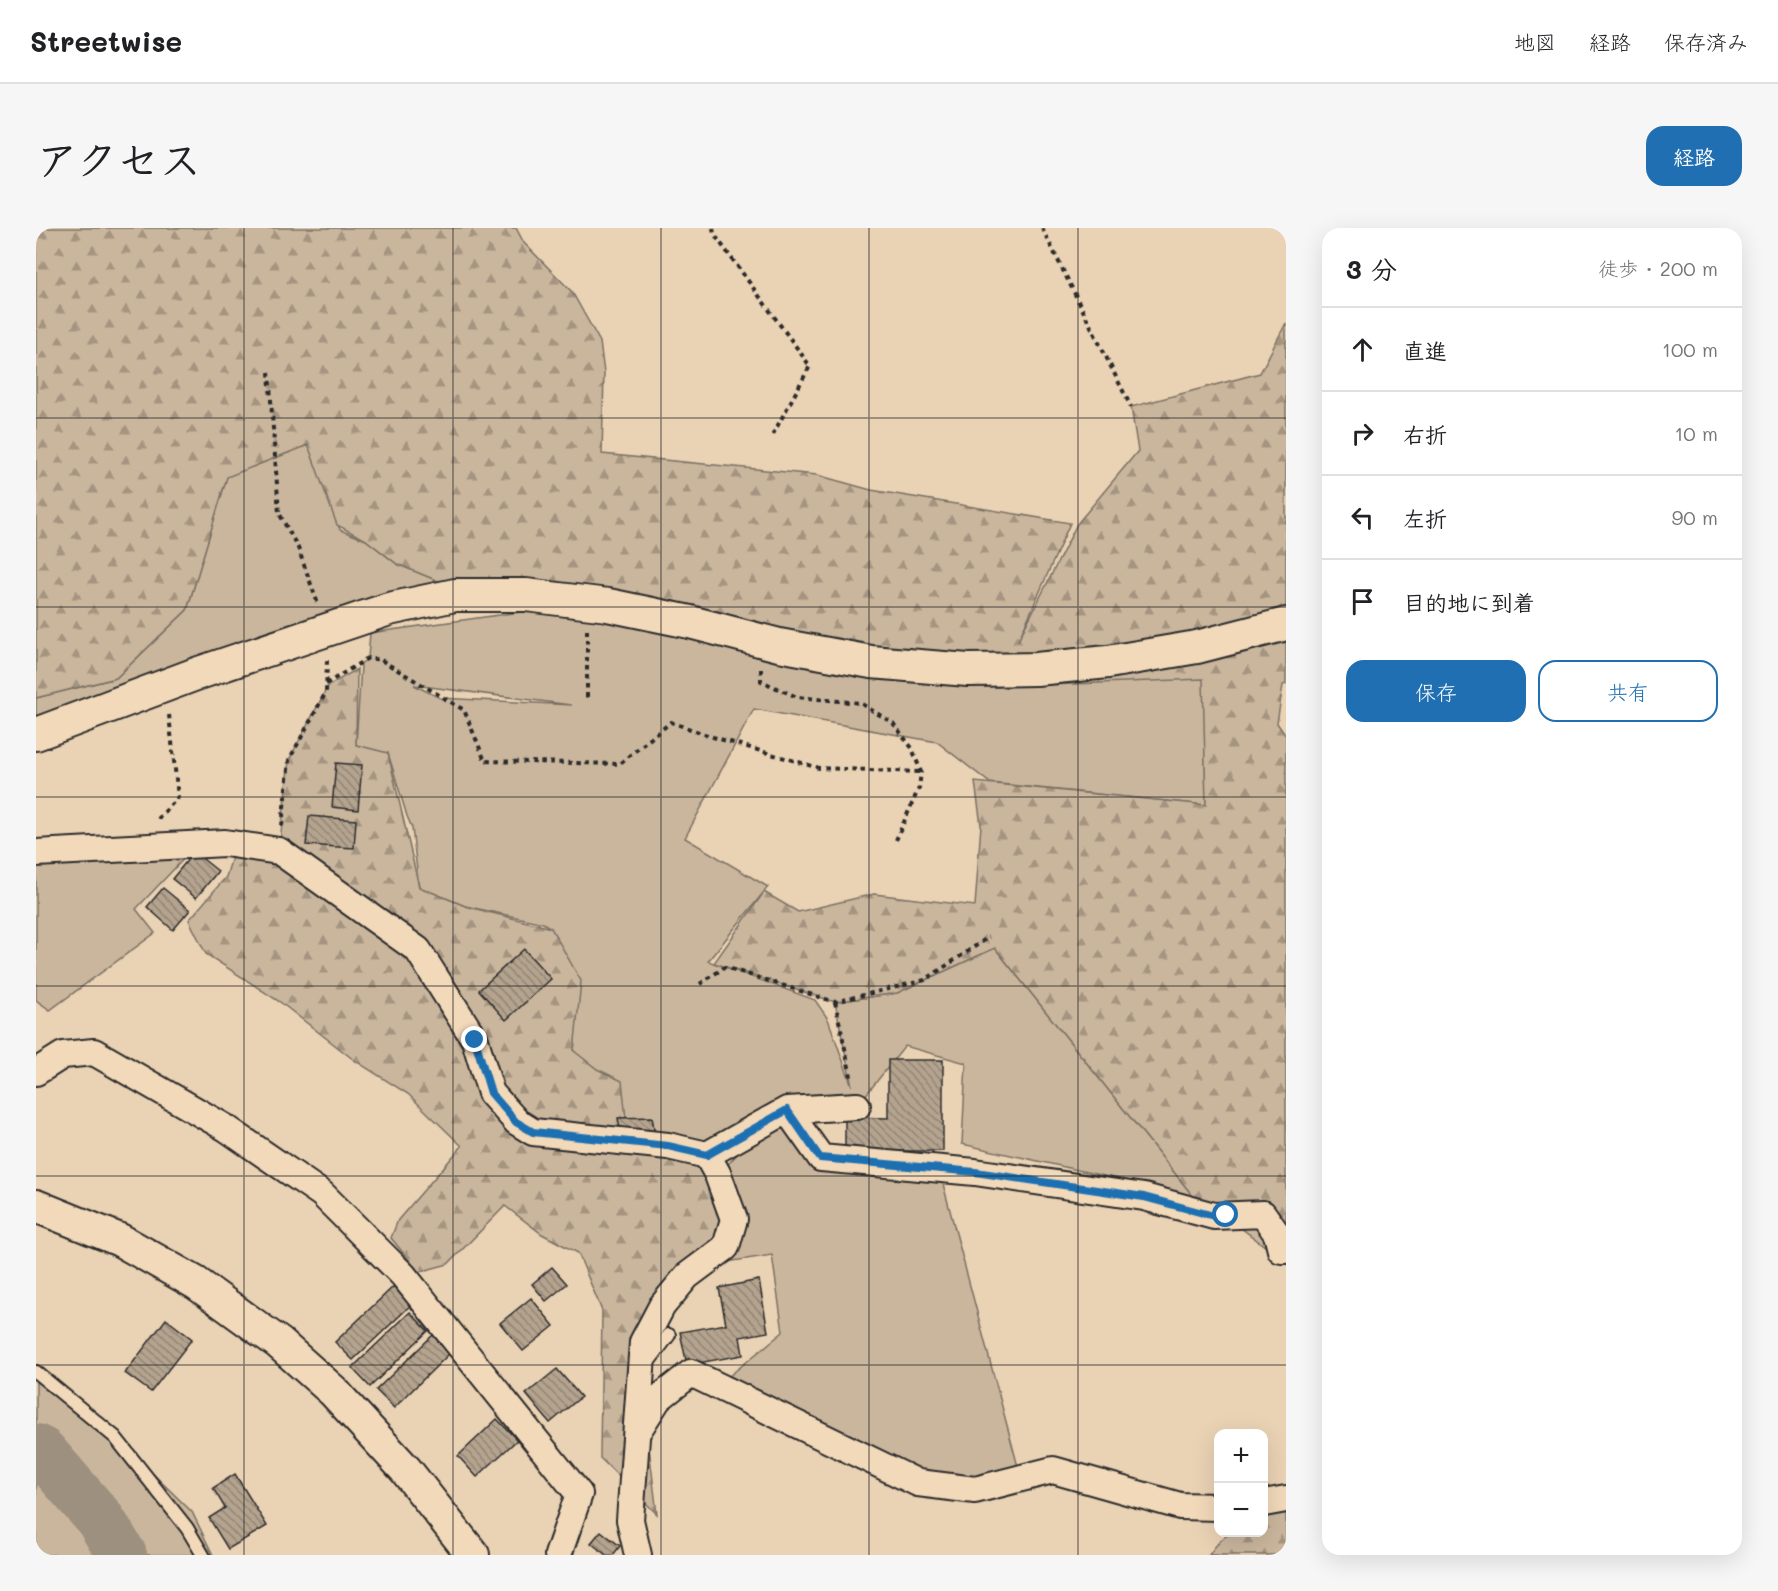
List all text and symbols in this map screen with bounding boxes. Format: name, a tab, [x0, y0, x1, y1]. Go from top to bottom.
text: Streetwise	[30, 23, 182, 59]
text: 地図	[1514, 28, 1556, 55]
text: 経路	[1589, 28, 1631, 55]
text: 保存済み	[1664, 28, 1748, 55]
button: 経路	[1646, 126, 1742, 186]
text: アクセス	[36, 131, 201, 186]
text: 3 分	[1346, 252, 1397, 286]
text: 徒歩 · 200 m	[1598, 255, 1718, 281]
icon: ahead	[1346, 333, 1379, 366]
text: 直進	[1403, 336, 1447, 365]
text: 100 m	[1662, 336, 1718, 362]
icon: right	[1346, 417, 1379, 450]
text: 右折	[1403, 420, 1447, 449]
text: 10 m	[1674, 420, 1718, 446]
icon: left	[1346, 501, 1379, 534]
text: 左折	[1403, 504, 1447, 533]
text: 90 m	[1672, 504, 1718, 530]
icon: arrive	[1346, 585, 1379, 618]
text: 目的地に到着	[1403, 588, 1535, 617]
button: 保存	[1346, 660, 1526, 722]
button: 共有	[1538, 660, 1718, 722]
route end	[461, 1026, 487, 1052]
route start	[1212, 1201, 1238, 1227]
map controls	[1214, 1429, 1268, 1537]
button: +	[1214, 1429, 1268, 1483]
button: −	[1214, 1483, 1268, 1537]

